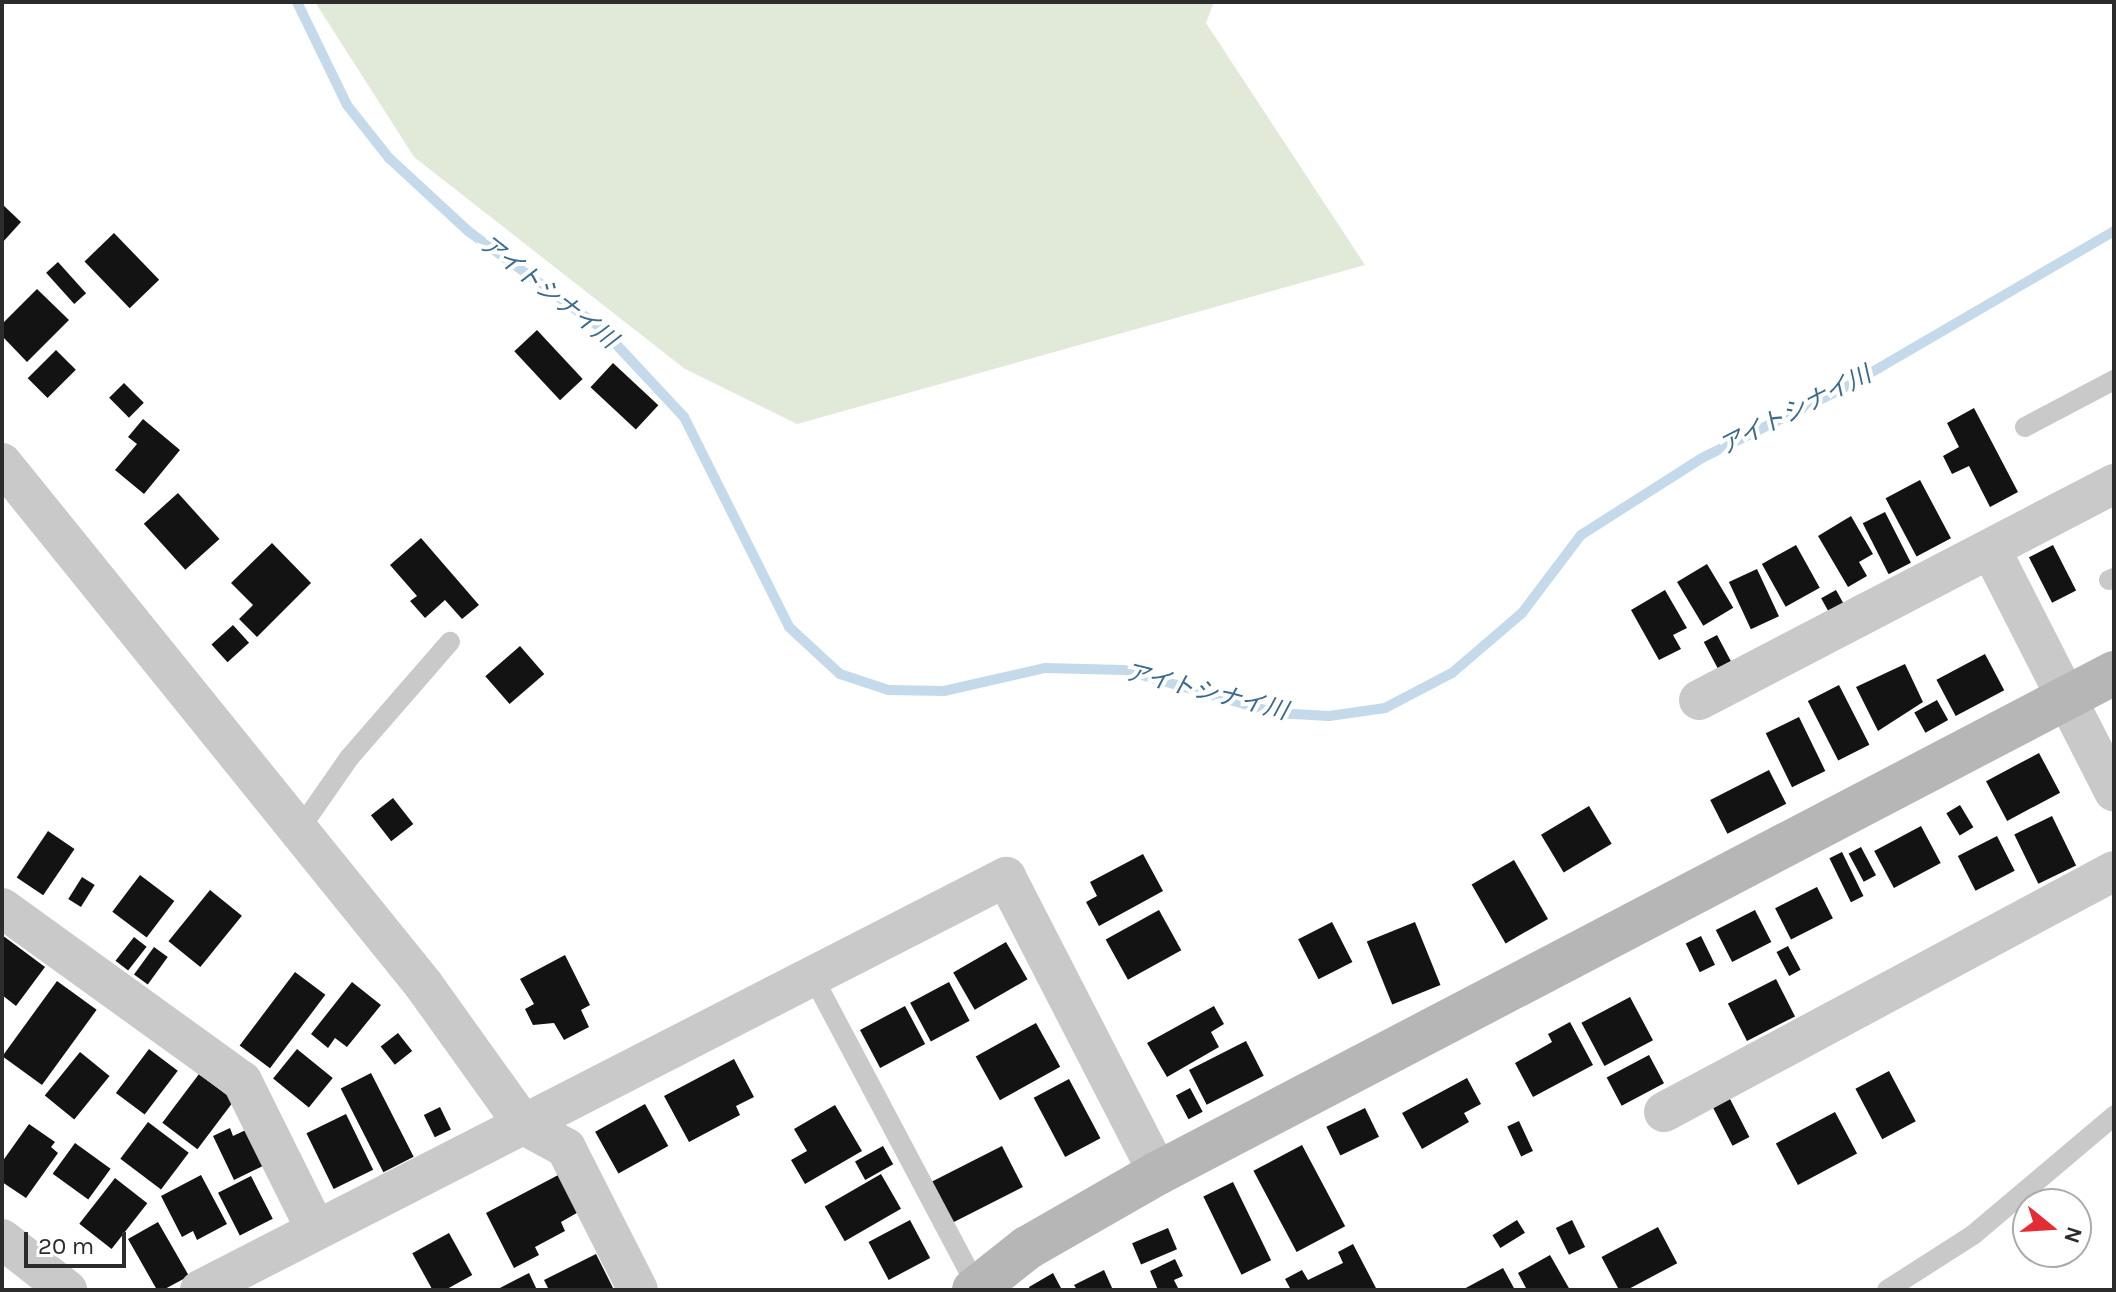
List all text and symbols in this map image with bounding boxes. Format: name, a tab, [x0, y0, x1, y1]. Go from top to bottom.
water label: アイトシナイ川	[473, 229, 623, 355]
water label: アイトシナイ川	[1714, 360, 1876, 462]
water label: アイトシナイ川	[1121, 658, 1291, 726]
north arrow	[2012, 1188, 2092, 1268]
scale bar	[28, 1216, 130, 1266]
text: N	[2058, 1223, 2088, 1246]
text: 20 m	[38, 1232, 94, 1260]

